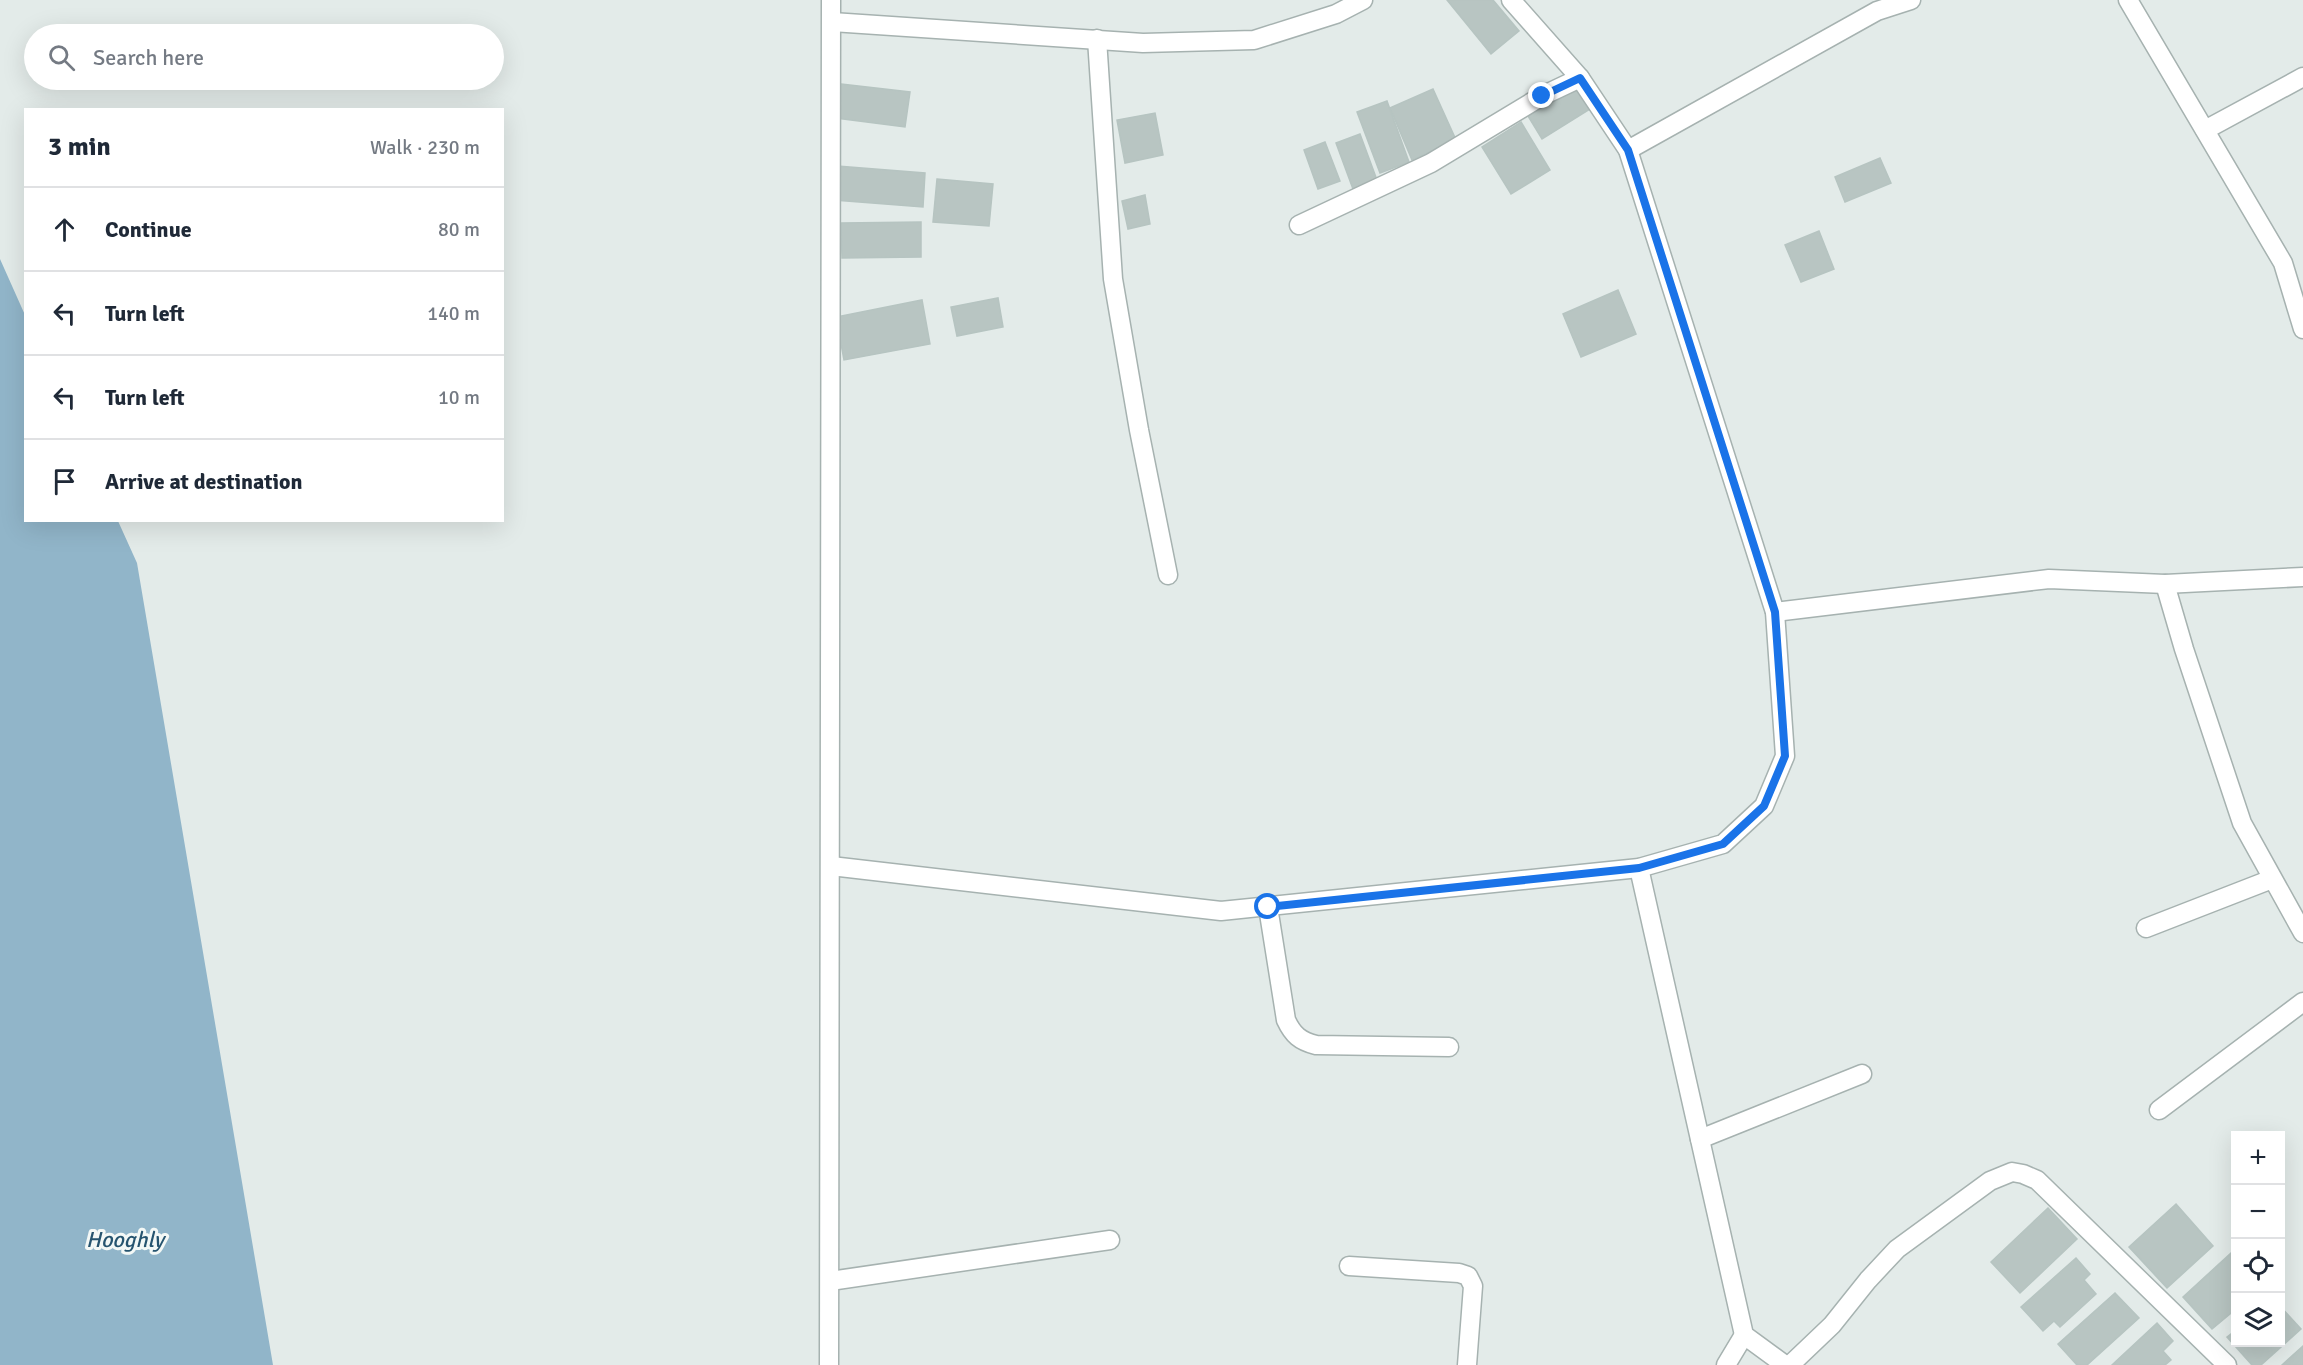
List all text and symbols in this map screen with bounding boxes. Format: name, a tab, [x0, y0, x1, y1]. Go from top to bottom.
search box	[24, 24, 504, 90]
icon: search	[45, 41, 78, 74]
text: Search here	[93, 44, 204, 71]
route end	[1528, 82, 1554, 108]
text: 3 min	[48, 131, 111, 163]
text: Walk · 230 m	[370, 135, 480, 160]
icon: ahead	[48, 213, 81, 246]
text: Continue	[105, 216, 192, 243]
text: 80 m	[438, 217, 480, 242]
icon: left	[48, 297, 81, 330]
text: Turn left	[105, 300, 185, 327]
text: 140 m	[427, 301, 480, 326]
icon: left	[48, 381, 81, 414]
text: Turn left	[105, 384, 185, 411]
text: 10 m	[438, 385, 480, 410]
icon: arrive	[48, 465, 81, 498]
text: Arrive at destination	[105, 468, 302, 495]
route start	[1254, 893, 1280, 919]
map controls	[2231, 1131, 2285, 1347]
button: +	[2231, 1131, 2285, 1185]
button: −	[2231, 1185, 2285, 1239]
water label: Hooghly	[86, 1226, 167, 1253]
button: locate	[2231, 1239, 2285, 1293]
button: layers	[2231, 1293, 2285, 1347]

